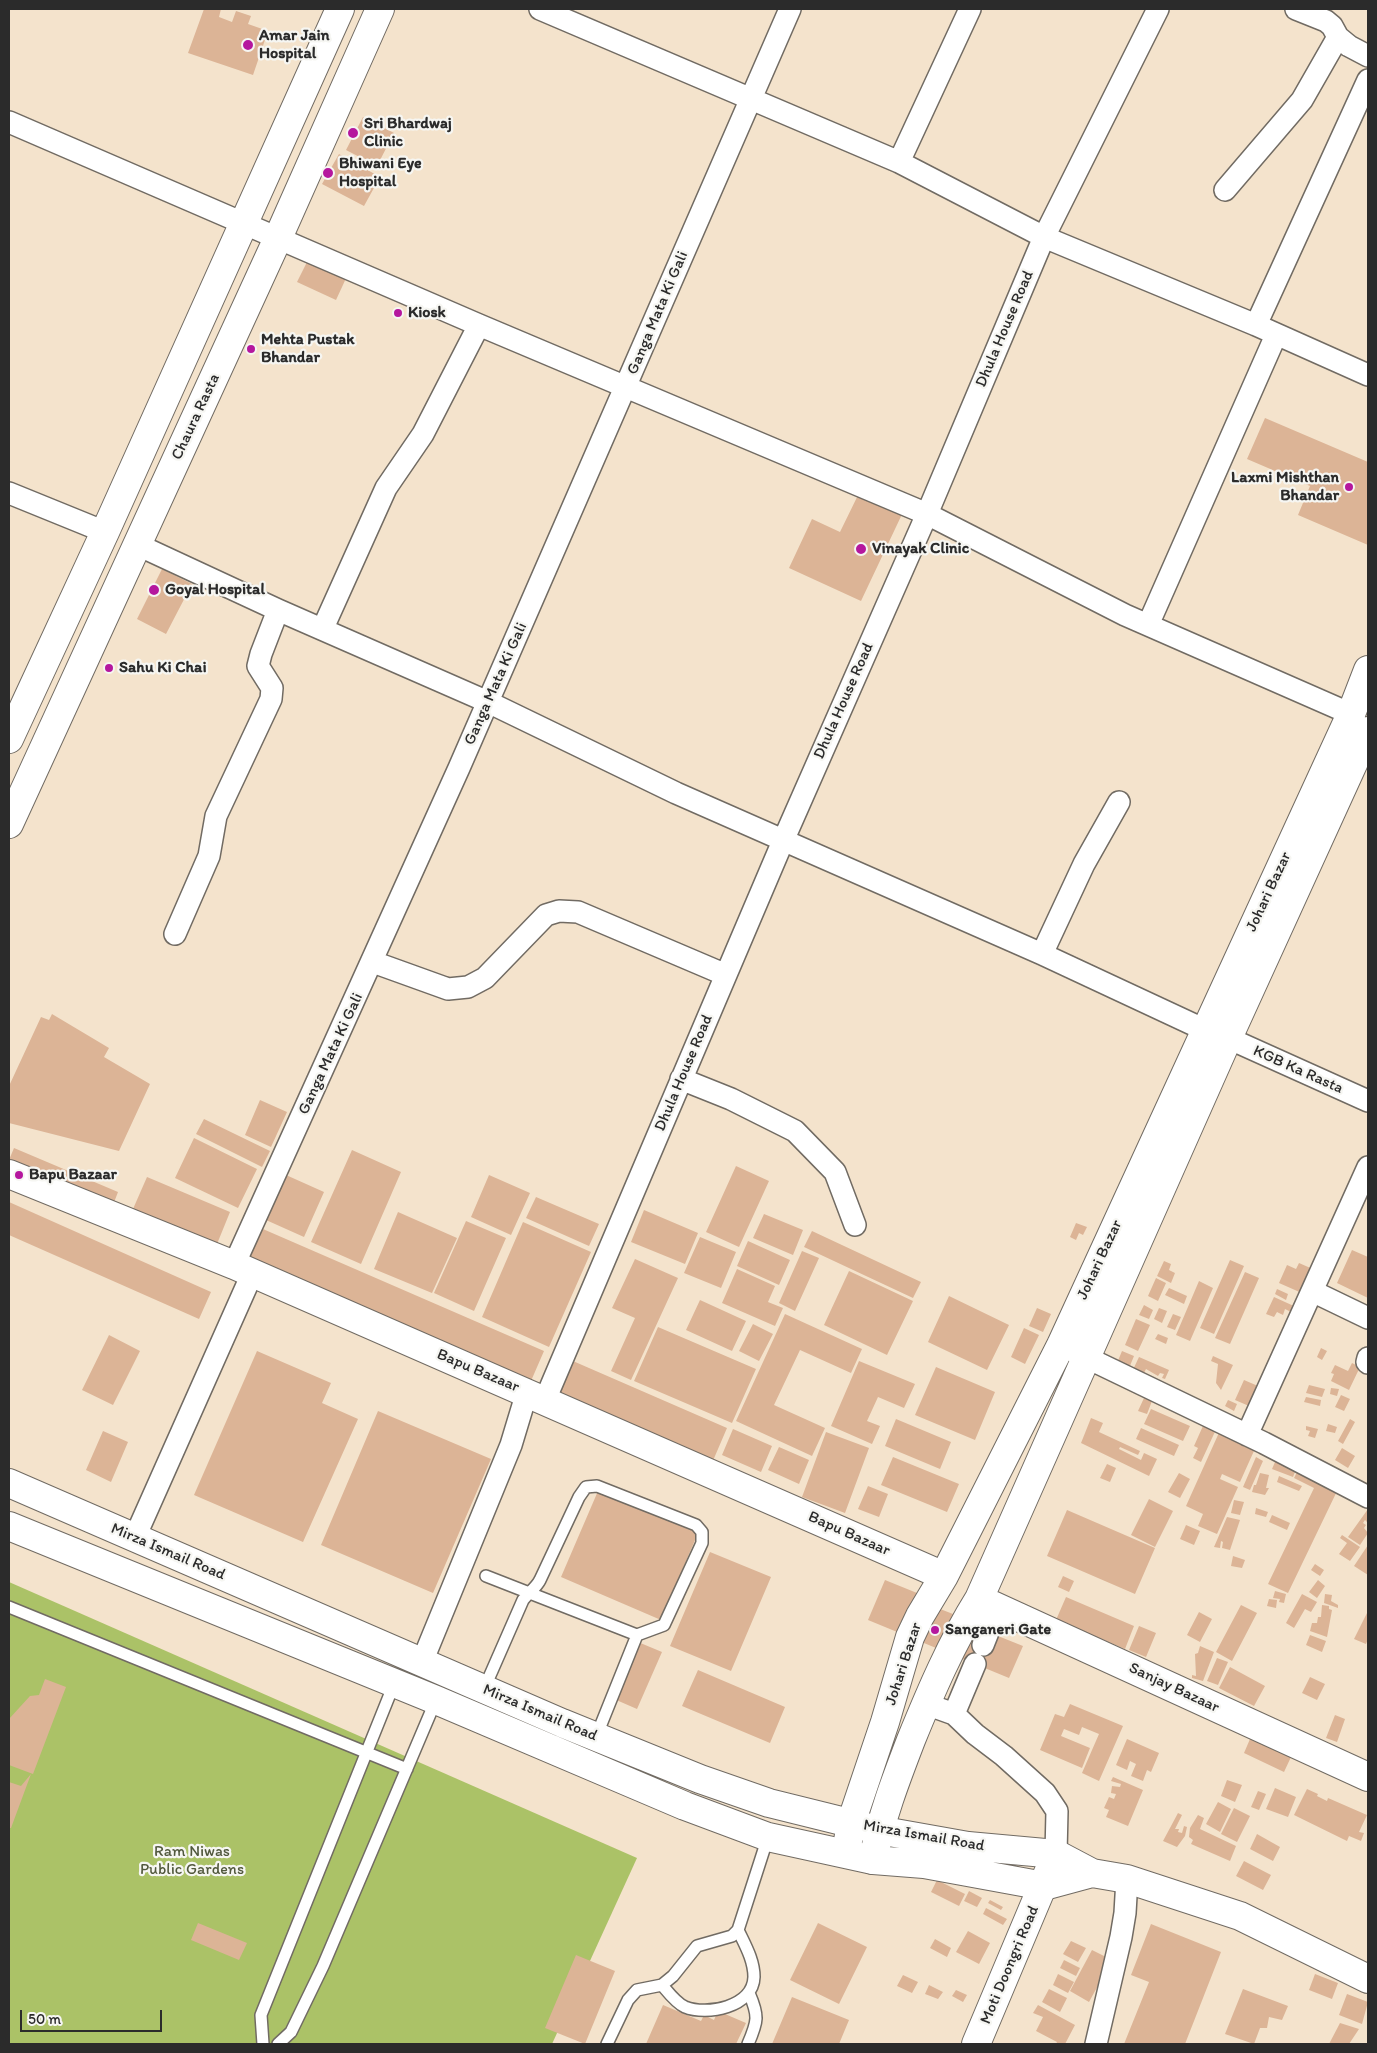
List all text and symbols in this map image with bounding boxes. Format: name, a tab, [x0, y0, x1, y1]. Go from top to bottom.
place label: Amar Jain Hospital	[259, 26, 330, 64]
marker: Amar Jain Hospital	[241, 38, 255, 52]
place label: Sri Bhardwaj Clinic	[364, 114, 452, 152]
marker: Sri Bhardwaj Clinic	[346, 126, 360, 140]
place label: Bhiwani Eye Hospital	[339, 154, 422, 192]
marker: Bhiwani Eye Hospital	[321, 166, 335, 180]
street label: Ganga Mata Ki Gali	[623, 248, 693, 378]
street label: Dhula House Road	[972, 268, 1038, 390]
place label: Kiosk	[408, 303, 446, 323]
marker: Kiosk	[392, 307, 404, 319]
place label: Mehta Pustak Bhandar	[261, 330, 355, 368]
marker: Mehta Pustak Bhandar	[245, 343, 257, 355]
street label: Chaura Rasta	[168, 371, 224, 463]
place label: Laxmi Mishthan Bhandar	[1231, 468, 1339, 506]
marker: Laxmi Mishthan Bhandar	[1343, 481, 1355, 493]
place label: Vinayak Clinic	[872, 539, 969, 559]
marker: Vinayak Clinic	[854, 542, 868, 556]
place label: Goyal Hospital	[165, 580, 265, 600]
marker: Goyal Hospital	[147, 583, 161, 597]
street label: Ganga Mata Ki Gali	[460, 620, 532, 748]
street label: Dhula House Road	[810, 640, 878, 762]
place label: Sahu Ki Chai	[119, 658, 207, 678]
marker: Sahu Ki Chai	[103, 662, 115, 674]
street label: Johari Bazar	[1242, 849, 1296, 935]
street label: Ganga Mata Ki Gali	[294, 990, 368, 1118]
street label: Dhula House Road	[651, 1012, 717, 1134]
street label: KGB Ka Rasta	[1250, 1042, 1346, 1098]
place label: Bapu Bazaar	[29, 1165, 117, 1185]
marker: Bapu Bazaar	[13, 1169, 25, 1181]
street label: Johari Bazar	[1073, 1217, 1127, 1303]
street label: Bapu Bazaar	[434, 1345, 522, 1397]
street label: Bapu Bazaar	[805, 1507, 893, 1561]
street label: Mirza Ismail Road	[108, 1519, 228, 1585]
street label: Johari Bazar	[882, 1620, 926, 1708]
place label: Sanganeri Gate	[945, 1620, 1051, 1640]
marker: Sanganeri Gate	[929, 1624, 941, 1636]
street label: Sanjay Bazaar	[1126, 1659, 1222, 1717]
street label: Mirza Ismail Road	[480, 1680, 600, 1746]
street label: Mirza Ismail Road	[862, 1816, 986, 1856]
park label: Ram Niwas Public Gardens	[140, 1842, 244, 1880]
street label: Moti Doongri Road	[976, 1903, 1044, 2027]
scale bar	[22, 2000, 165, 2032]
text: 50 m	[28, 2010, 61, 2028]

